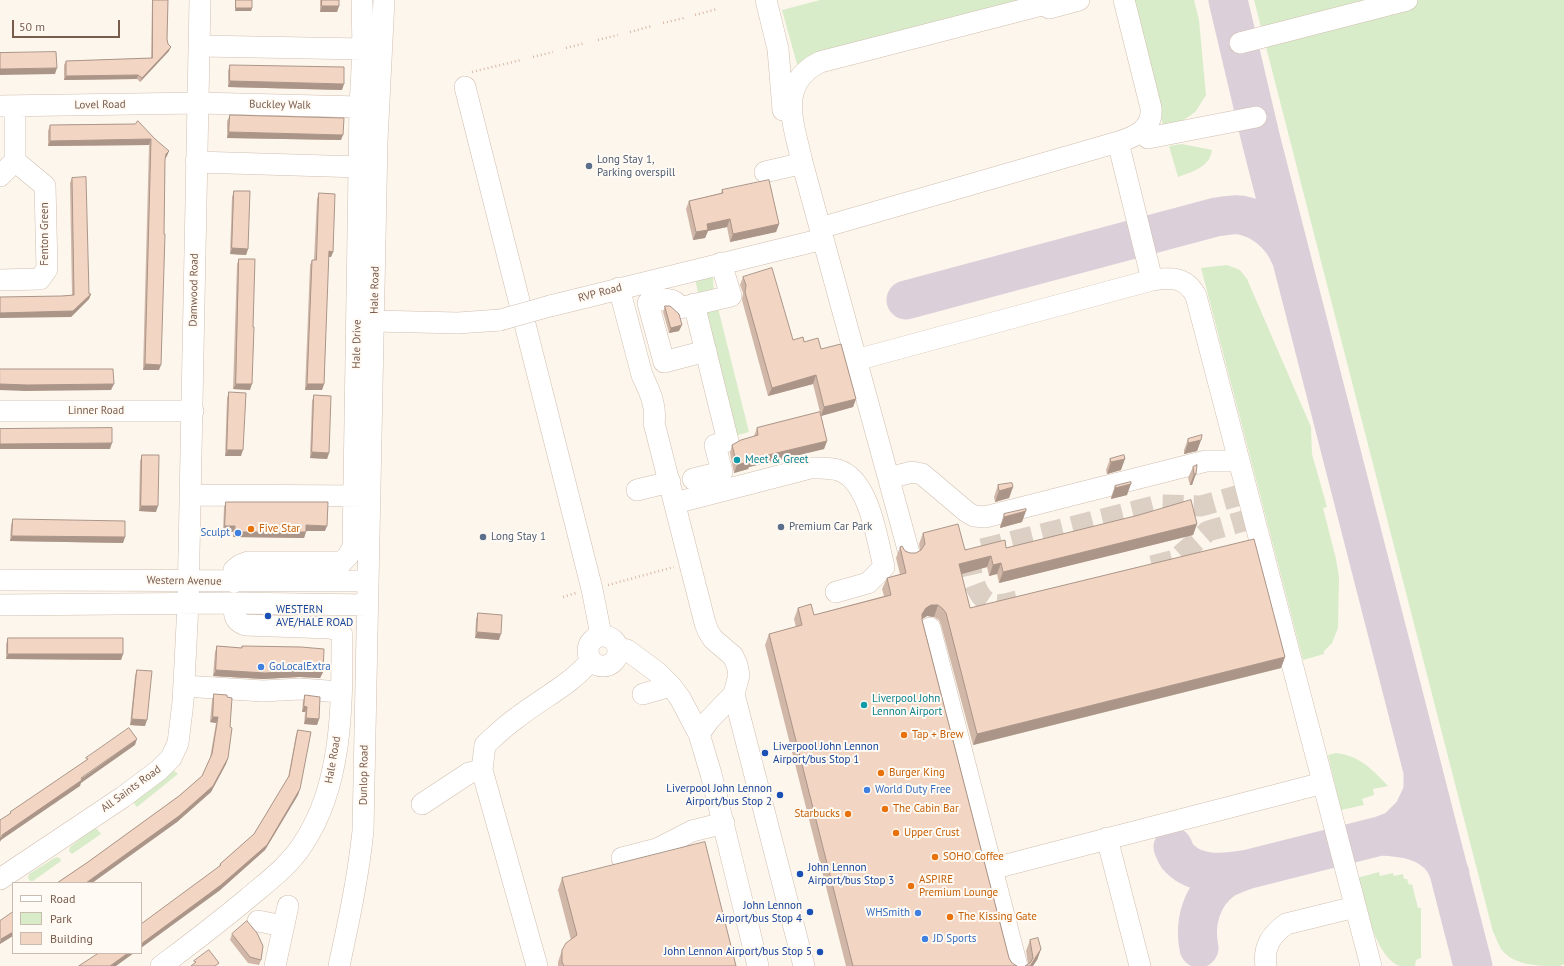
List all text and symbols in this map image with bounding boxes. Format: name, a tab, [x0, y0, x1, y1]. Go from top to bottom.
scale bar	[14, 12, 122, 38]
text: 50 m	[19, 19, 45, 34]
street label: Lovel Road	[74, 98, 126, 112]
street label: Buckley Walk	[249, 98, 311, 112]
place label: Long Stay 1, Parking overspill	[597, 153, 675, 179]
marker: Long Stay 1, Parking overspill	[584, 161, 594, 171]
street label: Fenton Green	[38, 202, 52, 266]
street label: Damwood Road	[187, 253, 201, 327]
street label: Hale Road	[368, 266, 382, 314]
street label: RVP Road	[577, 281, 623, 305]
street label: Hale Drive	[350, 319, 364, 369]
street label: Linner Road	[68, 404, 124, 418]
place label: Meet & Greet	[745, 453, 809, 467]
marker: Meet & Greet	[732, 455, 742, 465]
place label: Premium Car Park	[789, 520, 872, 534]
place label: Five Star	[259, 522, 300, 536]
marker: Premium Car Park	[776, 522, 786, 532]
marker: Five Star	[246, 524, 256, 534]
place label: Sculpt	[200, 526, 230, 540]
marker: Sculpt	[233, 528, 243, 538]
place label: Long Stay 1	[491, 530, 546, 544]
marker: Long Stay 1	[478, 532, 488, 542]
street label: Western Avenue	[146, 574, 222, 588]
place label: WESTERN AVE/HALE ROAD	[276, 603, 353, 629]
marker: WESTERN AVE/HALE ROAD	[263, 611, 273, 621]
place label: GoLocalExtra	[269, 660, 331, 674]
marker: GoLocalExtra	[256, 662, 266, 672]
place label: Liverpool John Lennon Airport	[872, 692, 942, 718]
marker: Liverpool John Lennon Airport	[859, 700, 869, 710]
place label: Tap + Brew	[912, 728, 964, 742]
marker: Tap + Brew	[899, 730, 909, 740]
street label: Hale Road	[322, 735, 344, 785]
place label: Liverpool John Lennon Airport/bus Stop 1	[773, 740, 879, 766]
street label: Dunlop Road	[357, 745, 371, 805]
marker: Liverpool John Lennon Airport/bus Stop 1	[760, 748, 770, 758]
street label: All Saints Road	[99, 763, 163, 815]
place label: Burger King	[889, 766, 945, 780]
marker: Burger King	[876, 768, 886, 778]
place label: Liverpool John Lennon Airport/bus Stop 2	[666, 782, 772, 808]
place label: World Duty Free	[875, 783, 951, 797]
marker: World Duty Free	[862, 785, 872, 795]
marker: Liverpool John Lennon Airport/bus Stop 2	[775, 790, 785, 800]
place label: The Cabin Bar	[893, 802, 959, 816]
marker: The Cabin Bar	[880, 804, 890, 814]
place label: Starbucks	[795, 807, 840, 821]
marker: Starbucks	[843, 809, 853, 819]
place label: Upper Crust	[904, 826, 959, 840]
marker: Upper Crust	[891, 828, 901, 838]
place label: SOHO Coffee	[943, 850, 1004, 864]
marker: SOHO Coffee	[930, 852, 940, 862]
place label: John Lennon Airport/bus Stop 3	[808, 861, 894, 887]
marker: John Lennon Airport/bus Stop 3	[795, 869, 805, 879]
place label: ASPIRE Premium Lounge	[919, 873, 998, 899]
marker: ASPIRE Premium Lounge	[906, 881, 916, 891]
legend	[12, 882, 142, 954]
text: Road	[50, 891, 75, 906]
place label: John Lennon Airport/bus Stop 4	[716, 899, 802, 925]
place label: WHSmith	[866, 906, 910, 920]
marker: John Lennon Airport/bus Stop 4	[805, 907, 815, 917]
marker: WHSmith	[913, 908, 923, 918]
place label: The Kissing Gate	[958, 910, 1037, 924]
text: Park	[50, 911, 72, 926]
marker: The Kissing Gate	[945, 912, 955, 922]
text: Building	[50, 931, 93, 946]
place label: JD Sports	[933, 932, 976, 946]
marker: JD Sports	[920, 934, 930, 944]
place label: John Lennon Airport/bus Stop 5	[664, 945, 812, 959]
marker: John Lennon Airport/bus Stop 5	[815, 947, 825, 957]

